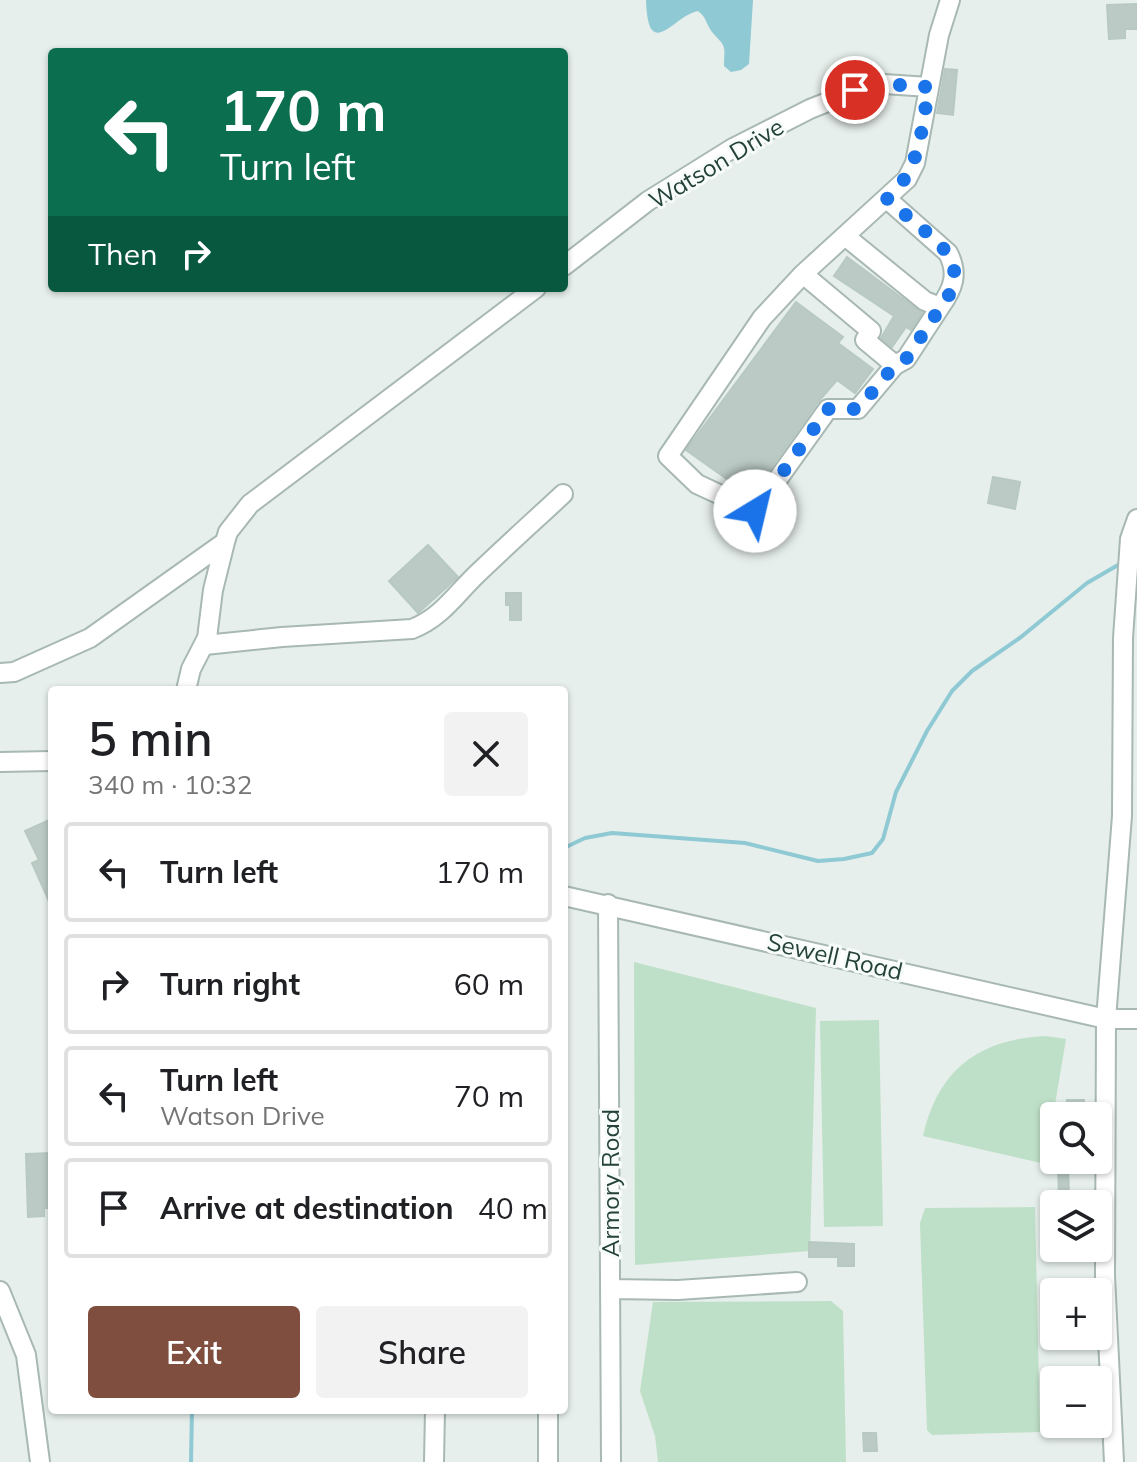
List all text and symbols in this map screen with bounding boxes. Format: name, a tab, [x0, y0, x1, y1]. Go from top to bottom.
pin	[821, 56, 889, 124]
icon: arrive	[833, 68, 877, 112]
text: 170 m	[220, 75, 387, 145]
icon: left	[88, 80, 192, 184]
street label: Watson Drive	[643, 111, 789, 215]
text: Turn left	[220, 144, 356, 189]
icon: right	[174, 232, 218, 276]
text: Then	[88, 235, 158, 273]
position arrow	[713, 469, 797, 553]
text: 5 min	[88, 708, 213, 768]
button: close	[444, 712, 528, 796]
text: 340 m · 10:32	[88, 768, 252, 801]
icon: left	[92, 850, 136, 894]
text: Turn left	[160, 853, 278, 891]
text: 170 m	[436, 853, 524, 891]
street label: Sewell Road	[764, 926, 906, 986]
icon: right	[92, 962, 136, 1006]
text: Turn right	[160, 965, 300, 1003]
text: 60 m	[454, 965, 524, 1003]
text: Turn left	[160, 1061, 278, 1099]
icon: left	[92, 1074, 136, 1118]
text: 70 m	[454, 1077, 524, 1115]
text: Watson Drive	[160, 1099, 325, 1132]
map controls	[1040, 1102, 1112, 1438]
button: search	[1040, 1102, 1112, 1174]
street label: Armory Road	[595, 1109, 625, 1257]
icon: arrive	[92, 1186, 136, 1230]
text: Arrive at destination	[160, 1189, 454, 1227]
text: 40 m	[478, 1189, 548, 1227]
button: layers	[1040, 1190, 1112, 1262]
button: +	[1040, 1278, 1112, 1350]
button: Exit	[88, 1306, 300, 1398]
button: Share	[316, 1306, 528, 1398]
button: −	[1040, 1366, 1112, 1438]

